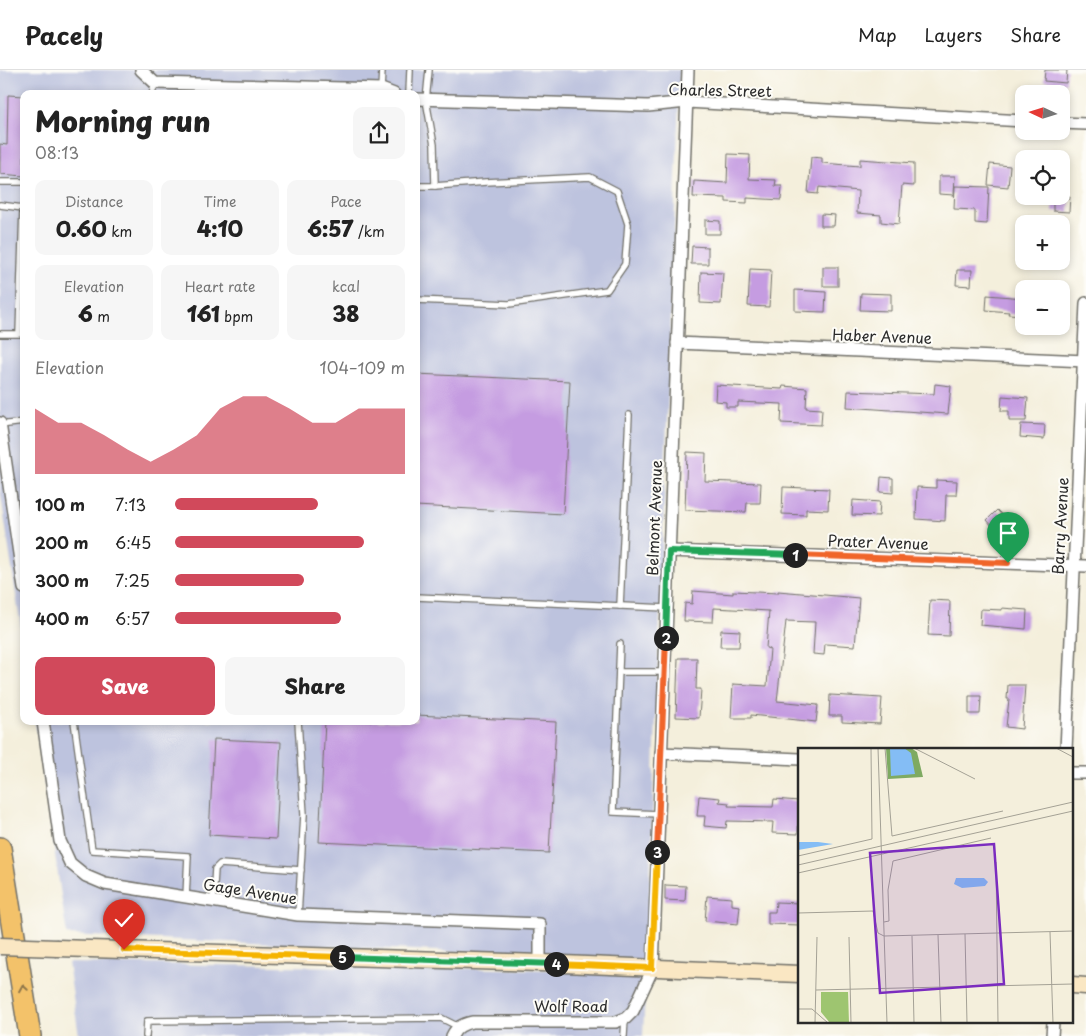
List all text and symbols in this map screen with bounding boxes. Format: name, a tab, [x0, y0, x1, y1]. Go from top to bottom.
text: Pacely	[25, 17, 103, 53]
text: Map	[858, 21, 897, 48]
text: Layers	[925, 21, 982, 48]
text: Share	[1010, 21, 1061, 48]
street label: Charles Street	[668, 77, 772, 102]
north arrow	[1015, 85, 1070, 140]
map controls	[1015, 85, 1070, 335]
text: Morning run	[35, 99, 211, 142]
button: share	[353, 107, 405, 159]
text: 08:13	[35, 140, 79, 164]
button: locate	[1015, 150, 1070, 205]
text: Distance	[65, 191, 123, 212]
text: Time	[203, 191, 237, 212]
text: Pace	[330, 191, 362, 212]
text: 0.60	[56, 212, 107, 244]
text: 4:10	[197, 212, 243, 244]
text: 6:57	[307, 212, 353, 244]
button: +	[1015, 215, 1070, 270]
text: km	[107, 221, 132, 242]
text: /km	[353, 221, 385, 242]
text: Elevation	[64, 276, 124, 297]
text: Heart rate	[185, 276, 255, 297]
text: kcal	[332, 276, 360, 297]
button: −	[1015, 280, 1070, 335]
text: 6	[78, 297, 93, 329]
text: 161	[187, 297, 220, 329]
text: 38	[333, 297, 359, 329]
text: m	[93, 306, 110, 327]
text: bpm	[220, 306, 253, 327]
street label: Haber Avenue	[832, 322, 932, 349]
text: Elevation	[35, 355, 104, 379]
text: 104–109 m	[320, 355, 405, 379]
street label: Belmont Avenue	[640, 460, 667, 576]
street label: Barry Avenue	[1045, 477, 1074, 575]
text: 100 m	[35, 492, 85, 516]
text: 7:13	[115, 492, 146, 516]
pin	[987, 512, 1029, 563]
icon: arrive	[994, 519, 1022, 547]
street label: Prater Avenue	[827, 528, 929, 555]
text: 200 m	[35, 530, 89, 554]
text: 6:45	[115, 530, 151, 554]
pin: 1	[782, 542, 808, 568]
text: 1	[792, 545, 799, 566]
text: 300 m	[35, 568, 89, 592]
text: 7:25	[115, 568, 150, 592]
text: 400 m	[35, 606, 89, 630]
text: 6:57	[115, 606, 150, 630]
pin: 2	[654, 626, 678, 650]
text: 2	[662, 628, 671, 649]
button: Save	[35, 657, 215, 715]
button: Share	[225, 657, 405, 715]
inset map	[798, 748, 1074, 1024]
pin: 3	[644, 840, 670, 864]
text: 3	[653, 842, 662, 863]
street label: Gage Avenue	[202, 872, 299, 909]
pin	[103, 899, 145, 950]
icon: check	[110, 906, 138, 934]
pin: 5	[330, 944, 354, 970]
text: 5	[338, 947, 347, 968]
pin: 4	[544, 952, 568, 976]
text: 4	[552, 954, 561, 975]
one-way arrow	[18, 984, 28, 992]
street label: Wolf Road	[534, 994, 608, 1017]

